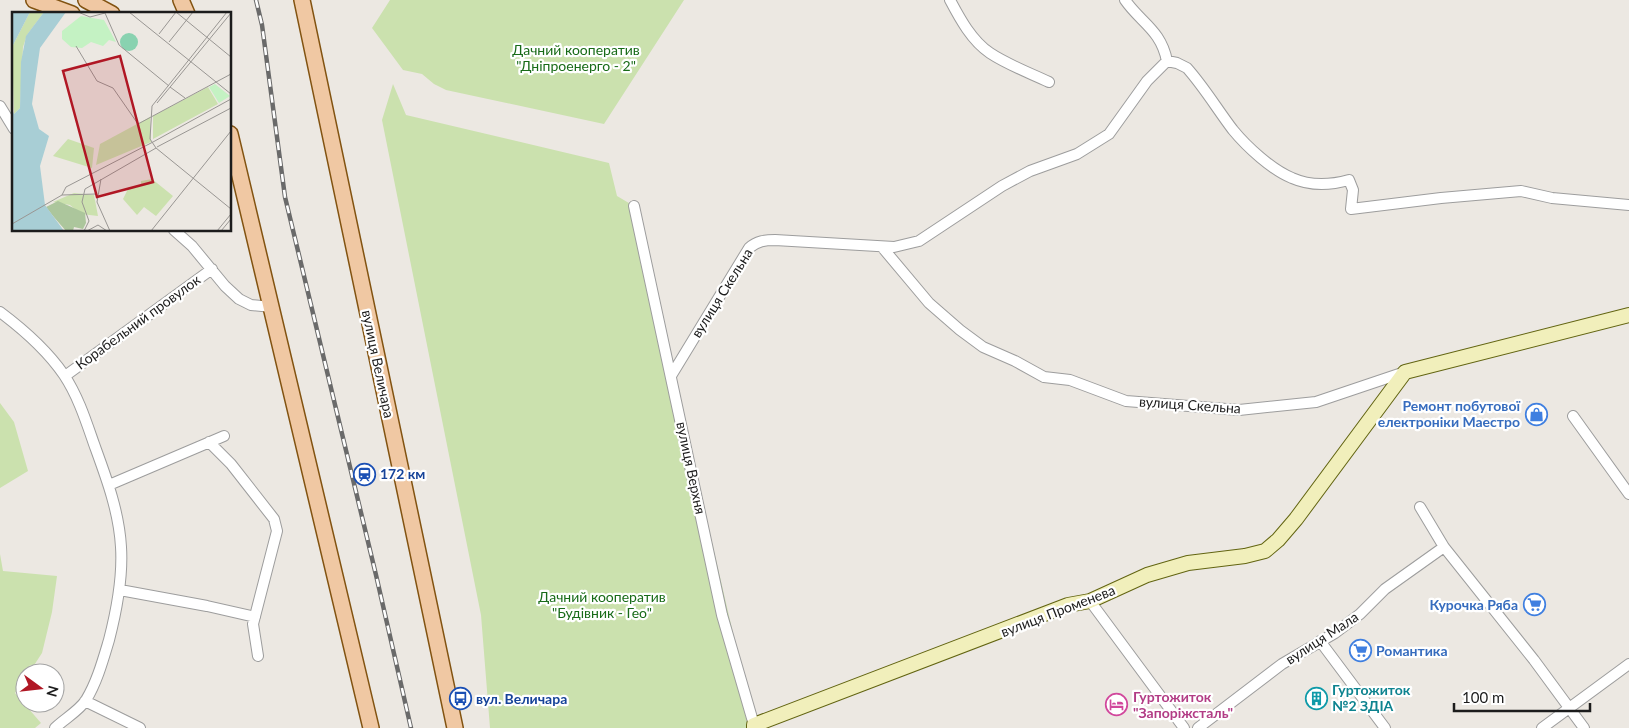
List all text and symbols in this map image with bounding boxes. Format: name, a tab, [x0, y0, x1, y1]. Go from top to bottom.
inset map	[12, 12, 231, 231]
park label: Дачний кооператив "Дніпроенерго - 2"	[512, 41, 640, 74]
street label: вулиця Скельна	[687, 245, 756, 340]
street label: Корабельний провулок	[72, 270, 204, 373]
street label: вулиця Величара	[359, 308, 398, 420]
street label: вулиця Скельна	[1139, 392, 1242, 417]
place label: Ремонт побутової електроніки Маестро	[1378, 397, 1520, 430]
shop icon: Ремонт побутової електроніки Маестро	[1524, 402, 1548, 426]
street label: вулиця Верхня	[673, 420, 710, 516]
station icon: 172 км	[352, 462, 376, 486]
place label: 172 км	[380, 465, 425, 482]
street label: вулиця Променева	[998, 581, 1117, 640]
park label: Дачний кооператив "Будівник - Гео"	[538, 588, 666, 621]
supermarket icon: Курочка Ряба	[1522, 593, 1546, 617]
place label: Курочка Ряба	[1429, 596, 1518, 613]
street label: вулиця Мала	[1282, 608, 1361, 667]
supermarket icon: Романтика	[1348, 639, 1372, 663]
place label: Романтика	[1376, 642, 1448, 659]
north arrow	[15, 663, 65, 713]
scale bar	[1454, 680, 1590, 712]
place label: Гуртожиток №2 ЗДІА	[1332, 681, 1411, 714]
text: N	[43, 684, 63, 699]
building icon: Гуртожиток №2 ЗДІА	[1304, 686, 1328, 710]
bus stop icon: вул. Величара	[448, 687, 472, 711]
place label: Гуртожиток "Запоріжсталь"	[1133, 688, 1233, 721]
text: 100 m	[1462, 688, 1504, 706]
place label: вул. Величара	[476, 690, 567, 707]
hotel icon: Гуртожиток "Запоріжсталь"	[1105, 693, 1129, 717]

